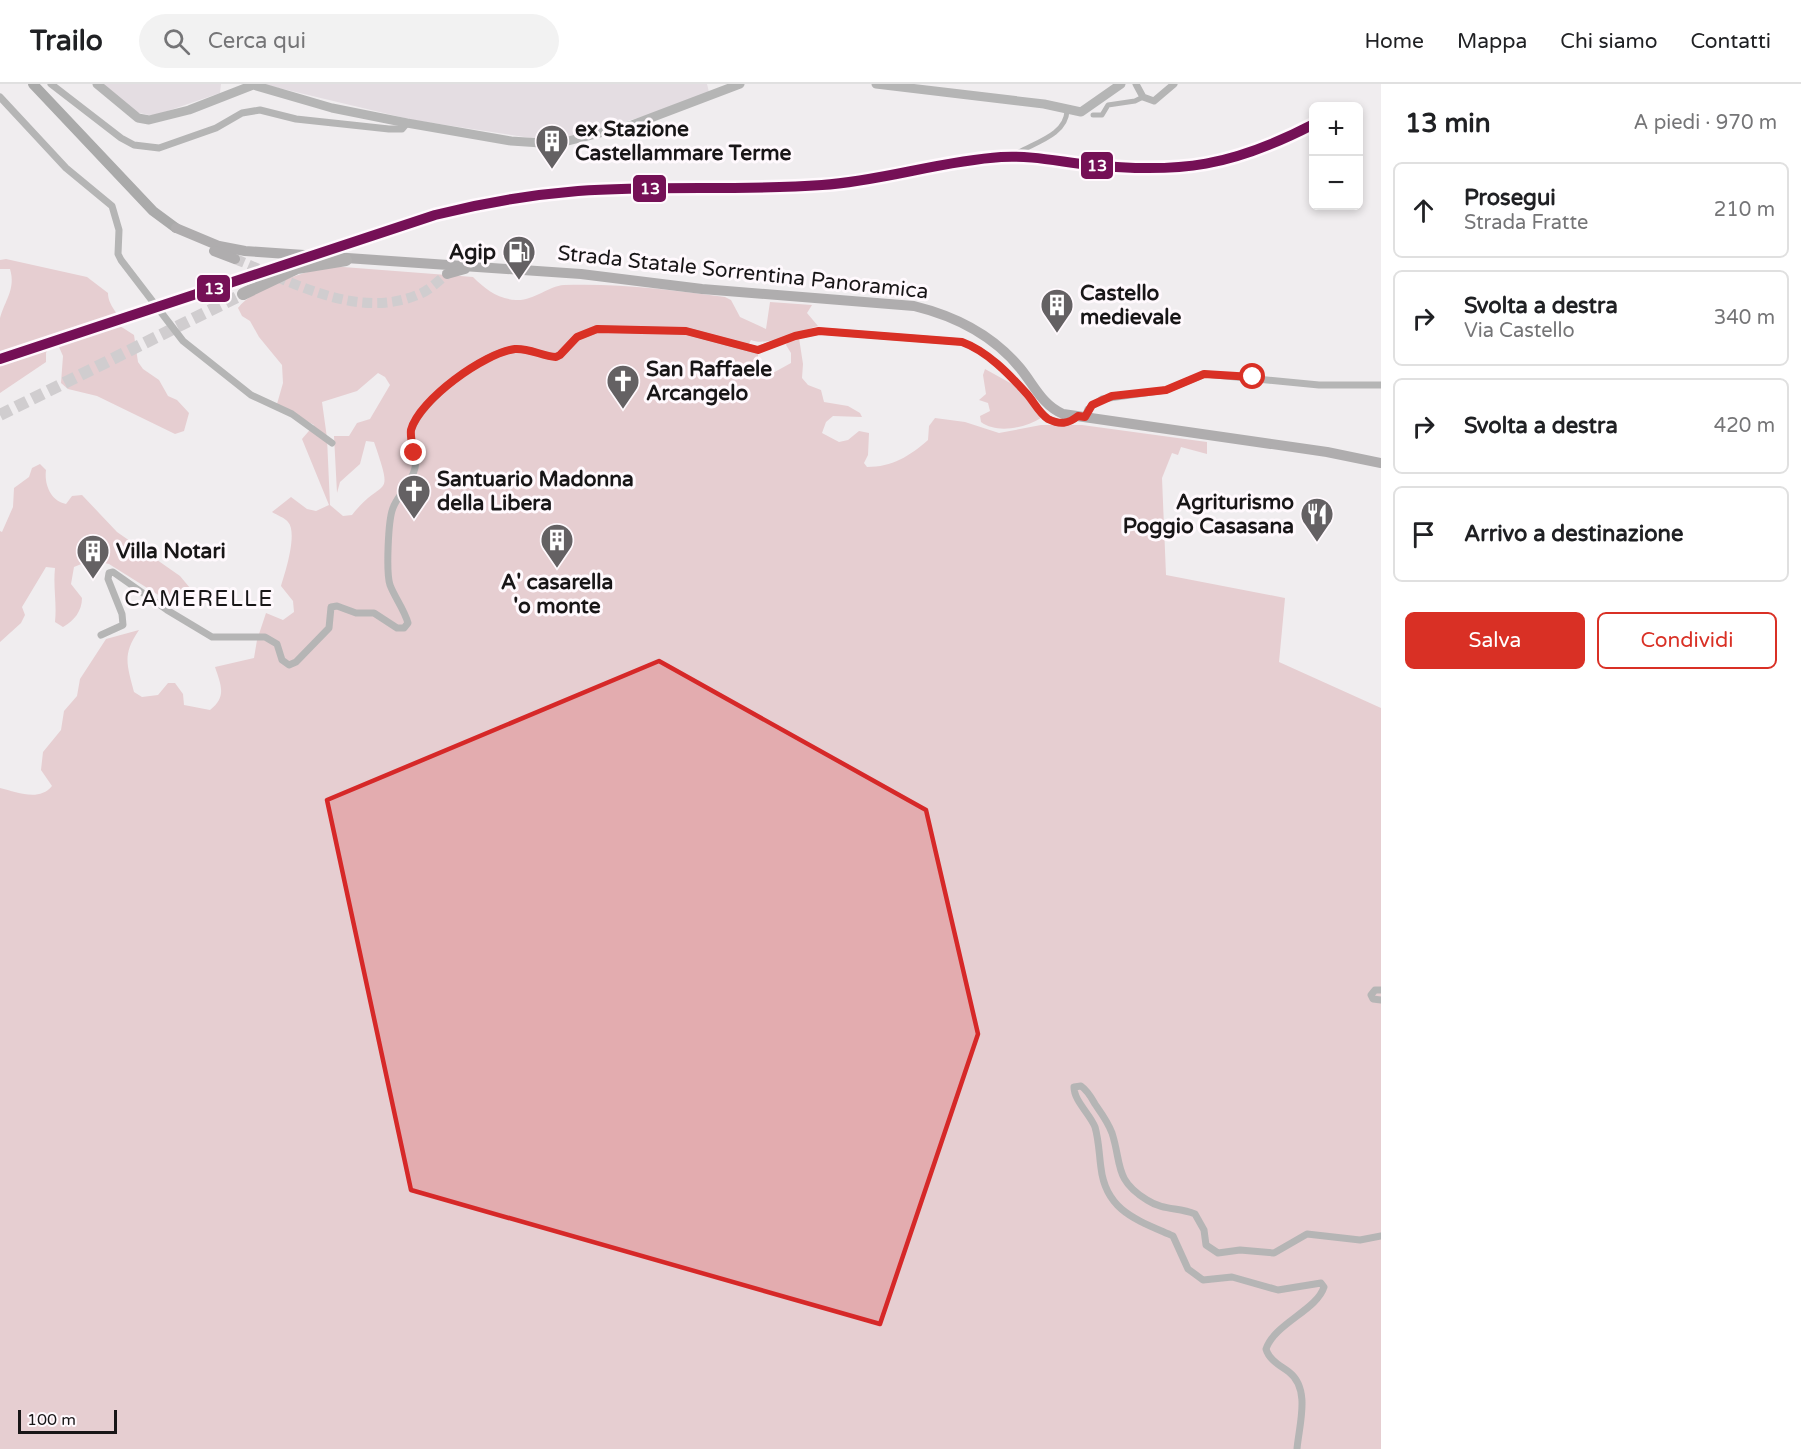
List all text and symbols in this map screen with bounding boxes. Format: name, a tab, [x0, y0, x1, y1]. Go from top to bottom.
search box	[139, 14, 559, 68]
text: Trailo	[30, 24, 103, 58]
icon: search	[160, 25, 193, 58]
text: Cerca qui	[208, 28, 306, 54]
text: Home	[1364, 29, 1424, 54]
text: Mappa	[1457, 29, 1527, 54]
text: Chi siamo	[1560, 29, 1658, 54]
text: Contatti	[1691, 29, 1771, 54]
map controls	[1309, 102, 1363, 210]
button: +	[1309, 102, 1363, 156]
text: 13 min	[1405, 108, 1491, 139]
text: A piedi · 970 m	[1634, 111, 1777, 135]
place label: ex Stazione Castellammare Terme	[575, 117, 791, 166]
building icon: ex Stazione Castellammare Terme	[534, 123, 570, 170]
line badge: 13	[1080, 151, 1114, 180]
text: 13	[1087, 156, 1107, 176]
button: −	[1309, 156, 1363, 210]
line badge: 13	[632, 174, 667, 203]
text: 13	[640, 179, 660, 199]
text: Prosegui	[1464, 185, 1556, 211]
icon: ahead	[1407, 194, 1440, 227]
text: 210 m	[1714, 198, 1775, 222]
text: Strada Fratte	[1464, 211, 1588, 235]
fuel station icon: Agip	[501, 234, 537, 281]
place label: Agip	[449, 240, 496, 265]
street label: Strada Statale Sorrentina Panoramica	[556, 241, 930, 304]
line badge: 13	[196, 274, 231, 303]
text: 13	[204, 279, 224, 299]
place label: Castello medievale	[1080, 281, 1181, 330]
building icon: Castello medievale	[1039, 287, 1075, 334]
text: Svolta a destra	[1464, 293, 1618, 319]
icon: right	[1407, 302, 1440, 335]
text: 340 m	[1714, 306, 1775, 330]
text: Via Castello	[1464, 319, 1575, 343]
place label: San Raffaele Arcangelo	[646, 357, 772, 406]
church icon: San Raffaele Arcangelo	[605, 363, 641, 410]
route start	[1239, 363, 1265, 389]
icon: right	[1407, 410, 1440, 443]
text: Svolta a destra	[1464, 413, 1618, 439]
text: 420 m	[1714, 414, 1775, 438]
route end	[400, 439, 426, 465]
place label: Santuario Madonna della Libera	[437, 467, 634, 516]
church icon: Santuario Madonna della Libera	[396, 473, 432, 520]
place label: Agriturismo Poggio Casasana	[1123, 490, 1294, 539]
restaurant icon: Agriturismo Poggio Casasana	[1299, 496, 1335, 543]
icon: arrive	[1407, 518, 1440, 551]
text: Arrivo a destinazione	[1464, 521, 1683, 547]
building icon: A' casarella 'o monte	[539, 522, 575, 569]
building icon: Villa Notari	[75, 533, 111, 580]
place label: Villa Notari	[116, 539, 226, 564]
place label: A' casarella 'o monte	[501, 570, 613, 619]
district label: CAMERELLE	[124, 586, 274, 612]
button: Salva	[1405, 612, 1585, 669]
button: Condividi	[1597, 612, 1777, 669]
scale bar	[18, 1407, 117, 1434]
text: 100 m	[27, 1410, 76, 1430]

